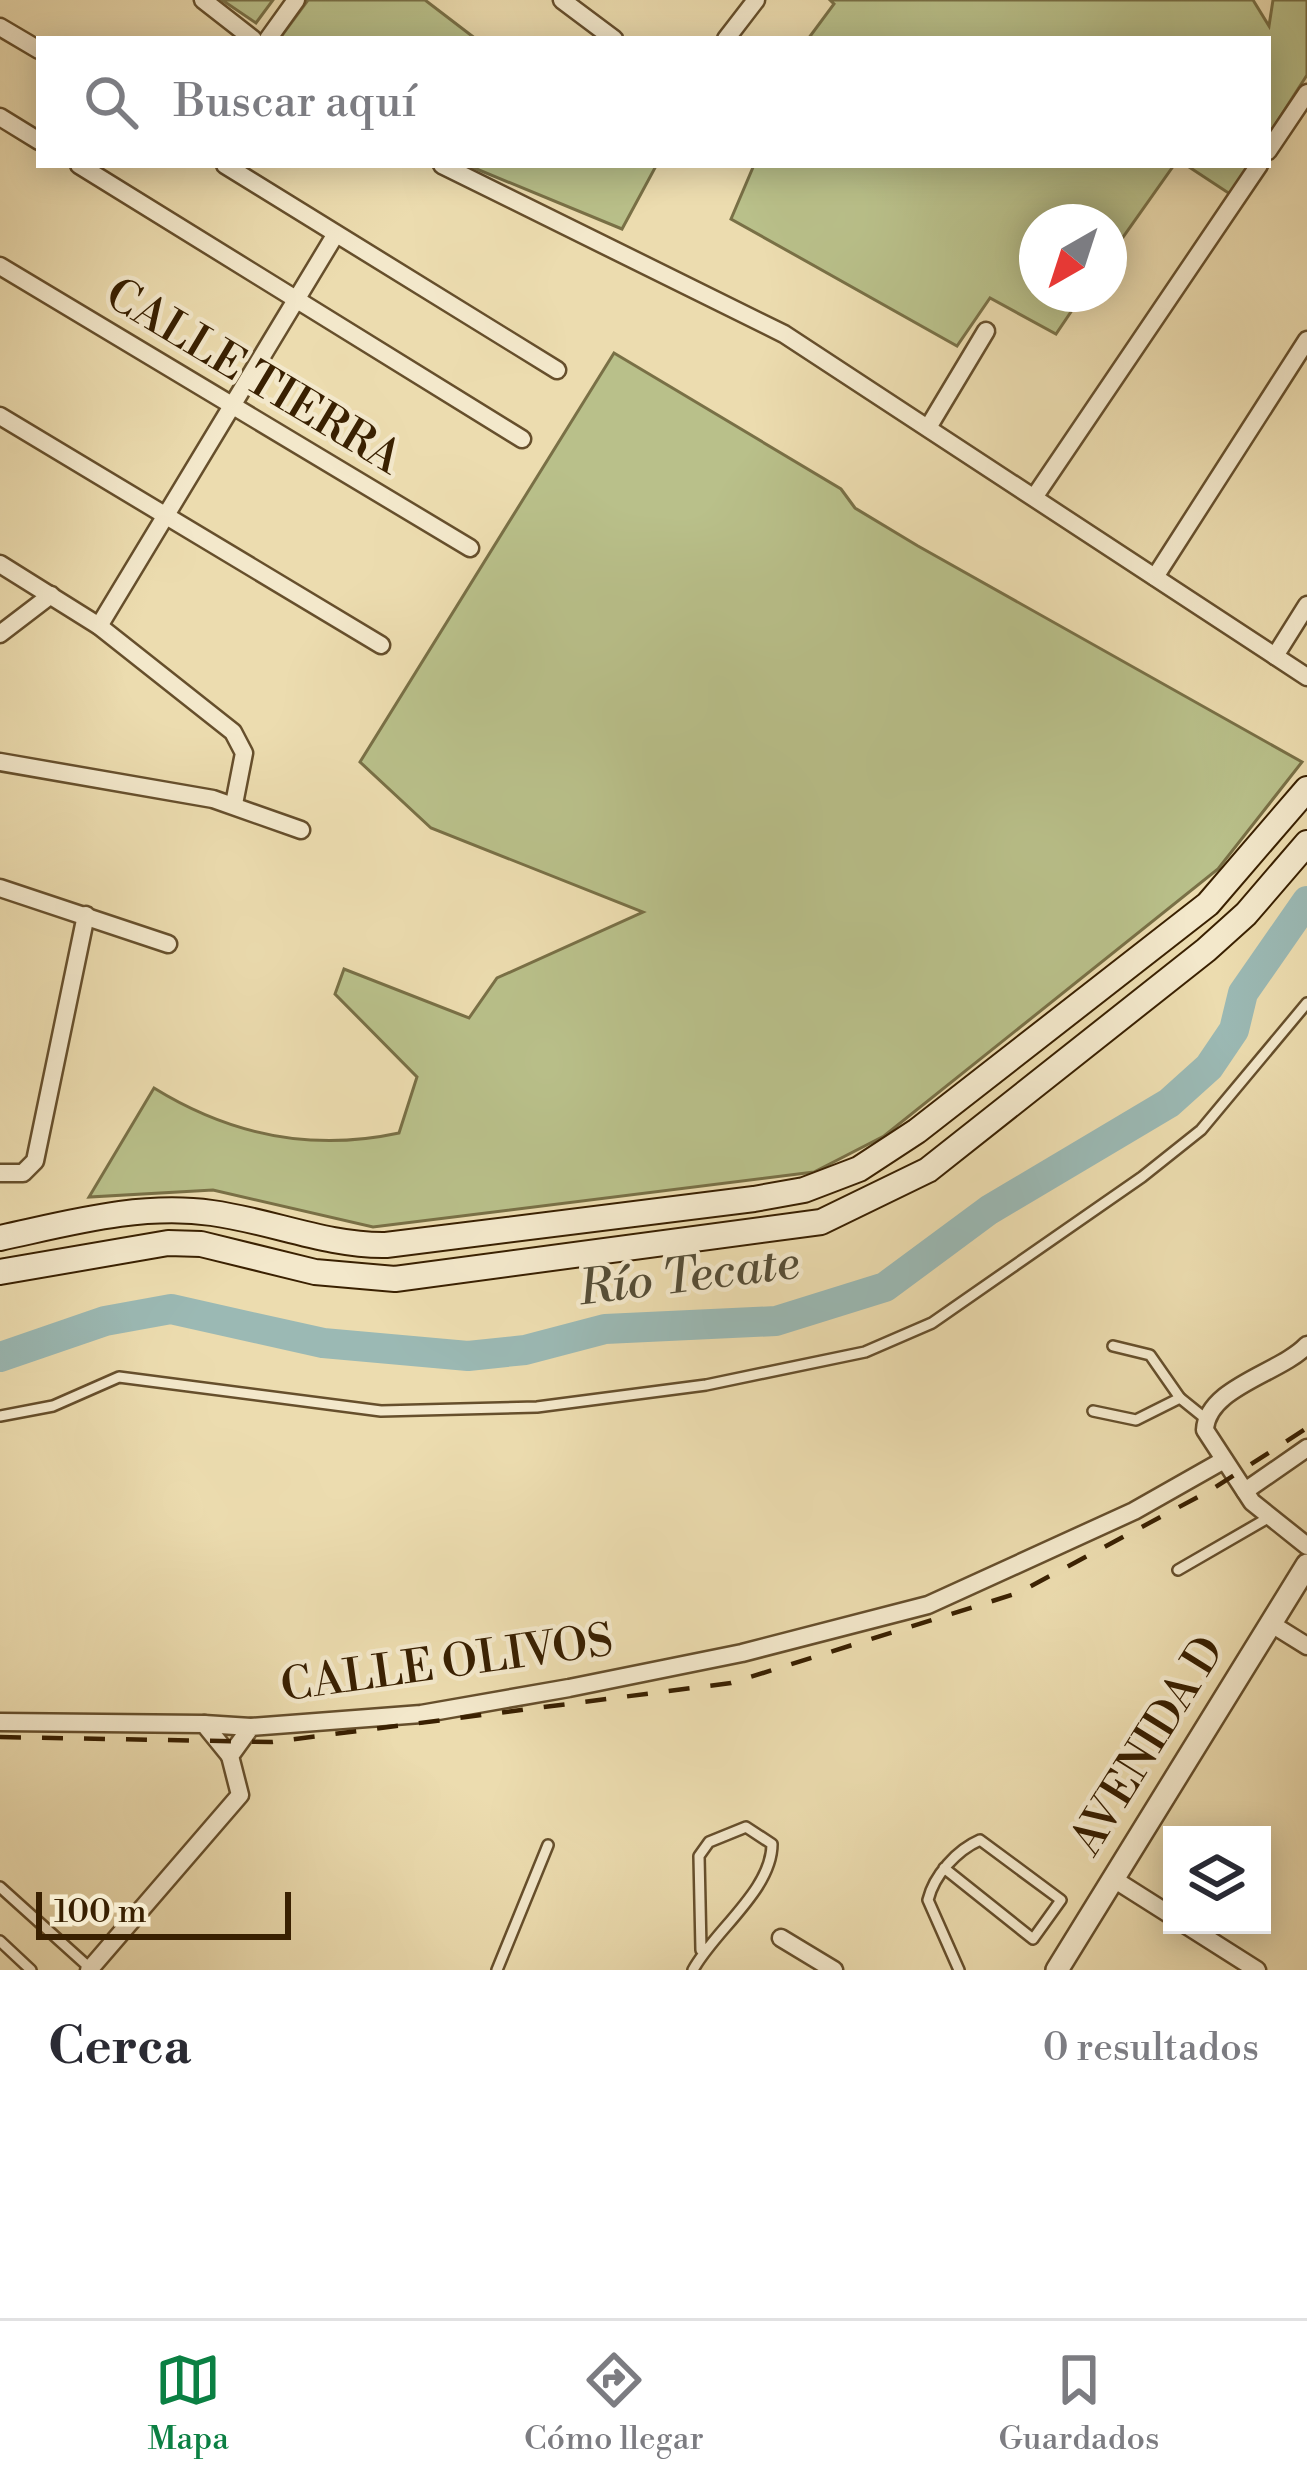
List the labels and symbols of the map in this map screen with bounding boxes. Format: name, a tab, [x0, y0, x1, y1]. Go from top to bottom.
north arrow	[1019, 204, 1127, 312]
street label: CALLE TIERRA	[95, 266, 412, 488]
water label: Río Tecate	[574, 1234, 803, 1320]
street label: CALLE OLIVOS	[277, 1612, 617, 1716]
street label: AVENIDA D	[1058, 1626, 1238, 1867]
scale bar	[36, 1886, 291, 1939]

